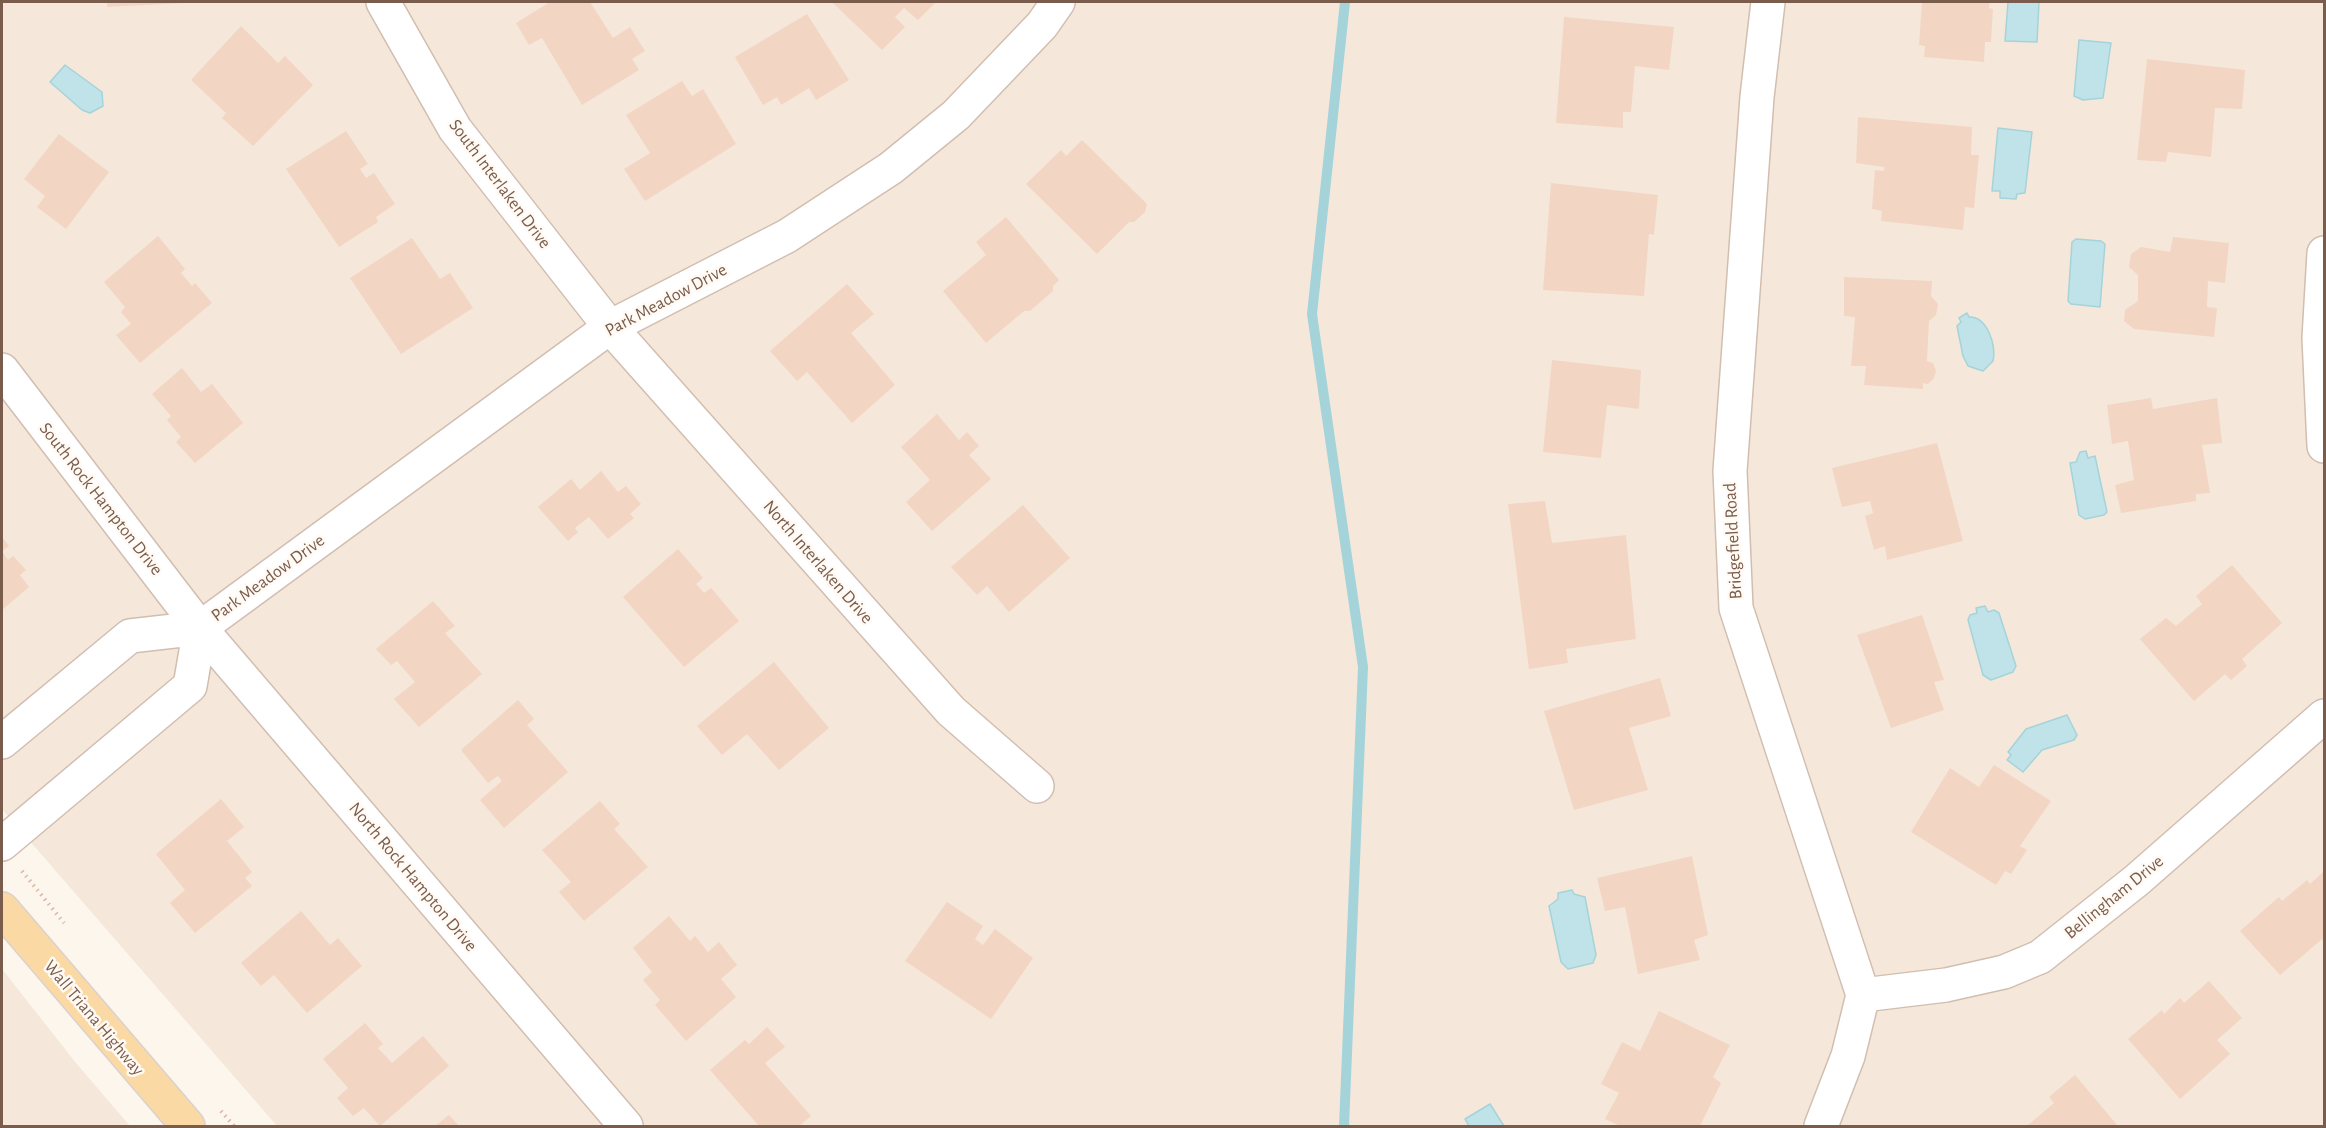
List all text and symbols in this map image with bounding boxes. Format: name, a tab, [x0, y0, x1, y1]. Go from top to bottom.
street label: South Interlaken Drive	[444, 115, 556, 253]
street label: Park Meadow Drive	[601, 259, 731, 341]
street label: South Rock Hampton Drive	[35, 418, 167, 580]
street label: Bridgefield Road	[1719, 482, 1747, 600]
street label: North Interlaken Drive	[758, 496, 878, 628]
street label: Park Meadow Drive	[207, 530, 329, 626]
street label: North Rock Hampton Drive	[344, 798, 482, 956]
street label: Bellingham Drive	[2060, 850, 2168, 944]
street label: Wall Triana Highway	[39, 956, 149, 1080]

